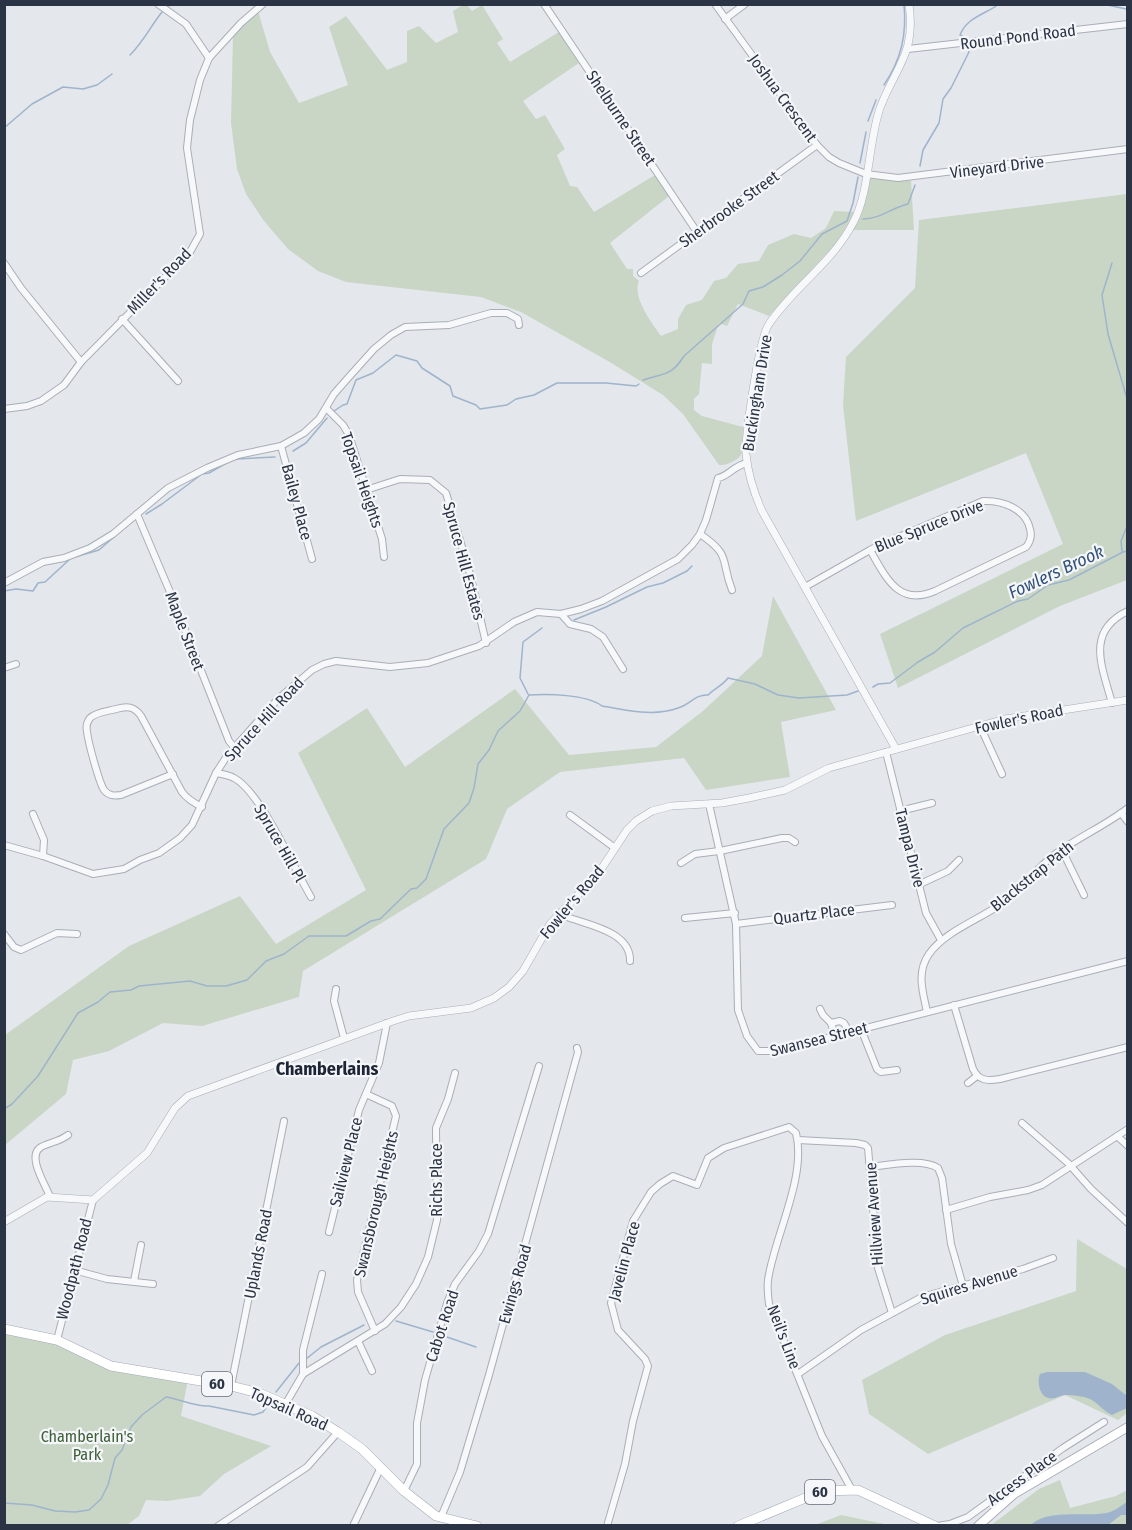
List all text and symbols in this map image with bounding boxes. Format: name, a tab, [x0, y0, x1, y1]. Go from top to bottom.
street label: Round Pond Road	[959, 20, 1077, 54]
street label: Joshua Crescent	[745, 50, 822, 146]
street label: Shelburne Street	[582, 67, 660, 170]
street label: Vineyard Drive	[949, 152, 1045, 182]
street label: Sherbrooke Street	[675, 166, 783, 252]
street label: Miller's Road	[123, 244, 195, 318]
street label: Buckingham Drive	[738, 333, 776, 453]
street label: Topsail Heights	[337, 430, 387, 530]
street label: Bailey Place	[278, 462, 316, 542]
street label: Blue Spruce Drive	[872, 496, 986, 556]
street label: Spruce Hill Estates	[439, 500, 489, 622]
water label: Fowlers Brook	[1005, 540, 1107, 604]
street label: Maple Street	[161, 589, 209, 674]
street label: Spruce Hill Road	[220, 673, 308, 765]
street label: Fowler's Road	[973, 700, 1065, 738]
street label: Spruce Hill Pl	[250, 801, 310, 885]
street label: Tampa Drive	[891, 807, 929, 889]
street label: Blackstrap Path	[987, 837, 1077, 915]
street label: Fowler's Road	[536, 861, 608, 943]
street label: Quartz Place	[772, 900, 856, 928]
street label: Swansea Street	[768, 1018, 871, 1060]
district label: Chamberlains	[276, 1058, 378, 1080]
street label: Sailview Place	[326, 1115, 366, 1209]
street label: Swansborough Heights	[350, 1129, 402, 1279]
street label: Richs Place	[427, 1143, 446, 1217]
street label: Hillview Avenue	[861, 1162, 887, 1266]
street label: Uplands Road	[240, 1208, 276, 1300]
street label: Woodpath Road	[52, 1216, 96, 1322]
street label: Javelin Place	[604, 1219, 644, 1303]
street label: Ewings Road	[495, 1242, 535, 1326]
street label: Squires Avenue	[918, 1261, 1020, 1309]
street label: Cabot Road	[421, 1287, 463, 1365]
street label: Neil's Line	[763, 1302, 805, 1372]
road number: 60	[202, 1372, 232, 1396]
street label: Topsail Road	[247, 1383, 331, 1435]
park label: Chamberlain's Park	[41, 1427, 134, 1464]
street label: Access Place	[984, 1446, 1061, 1510]
road number: 60	[805, 1480, 835, 1504]

